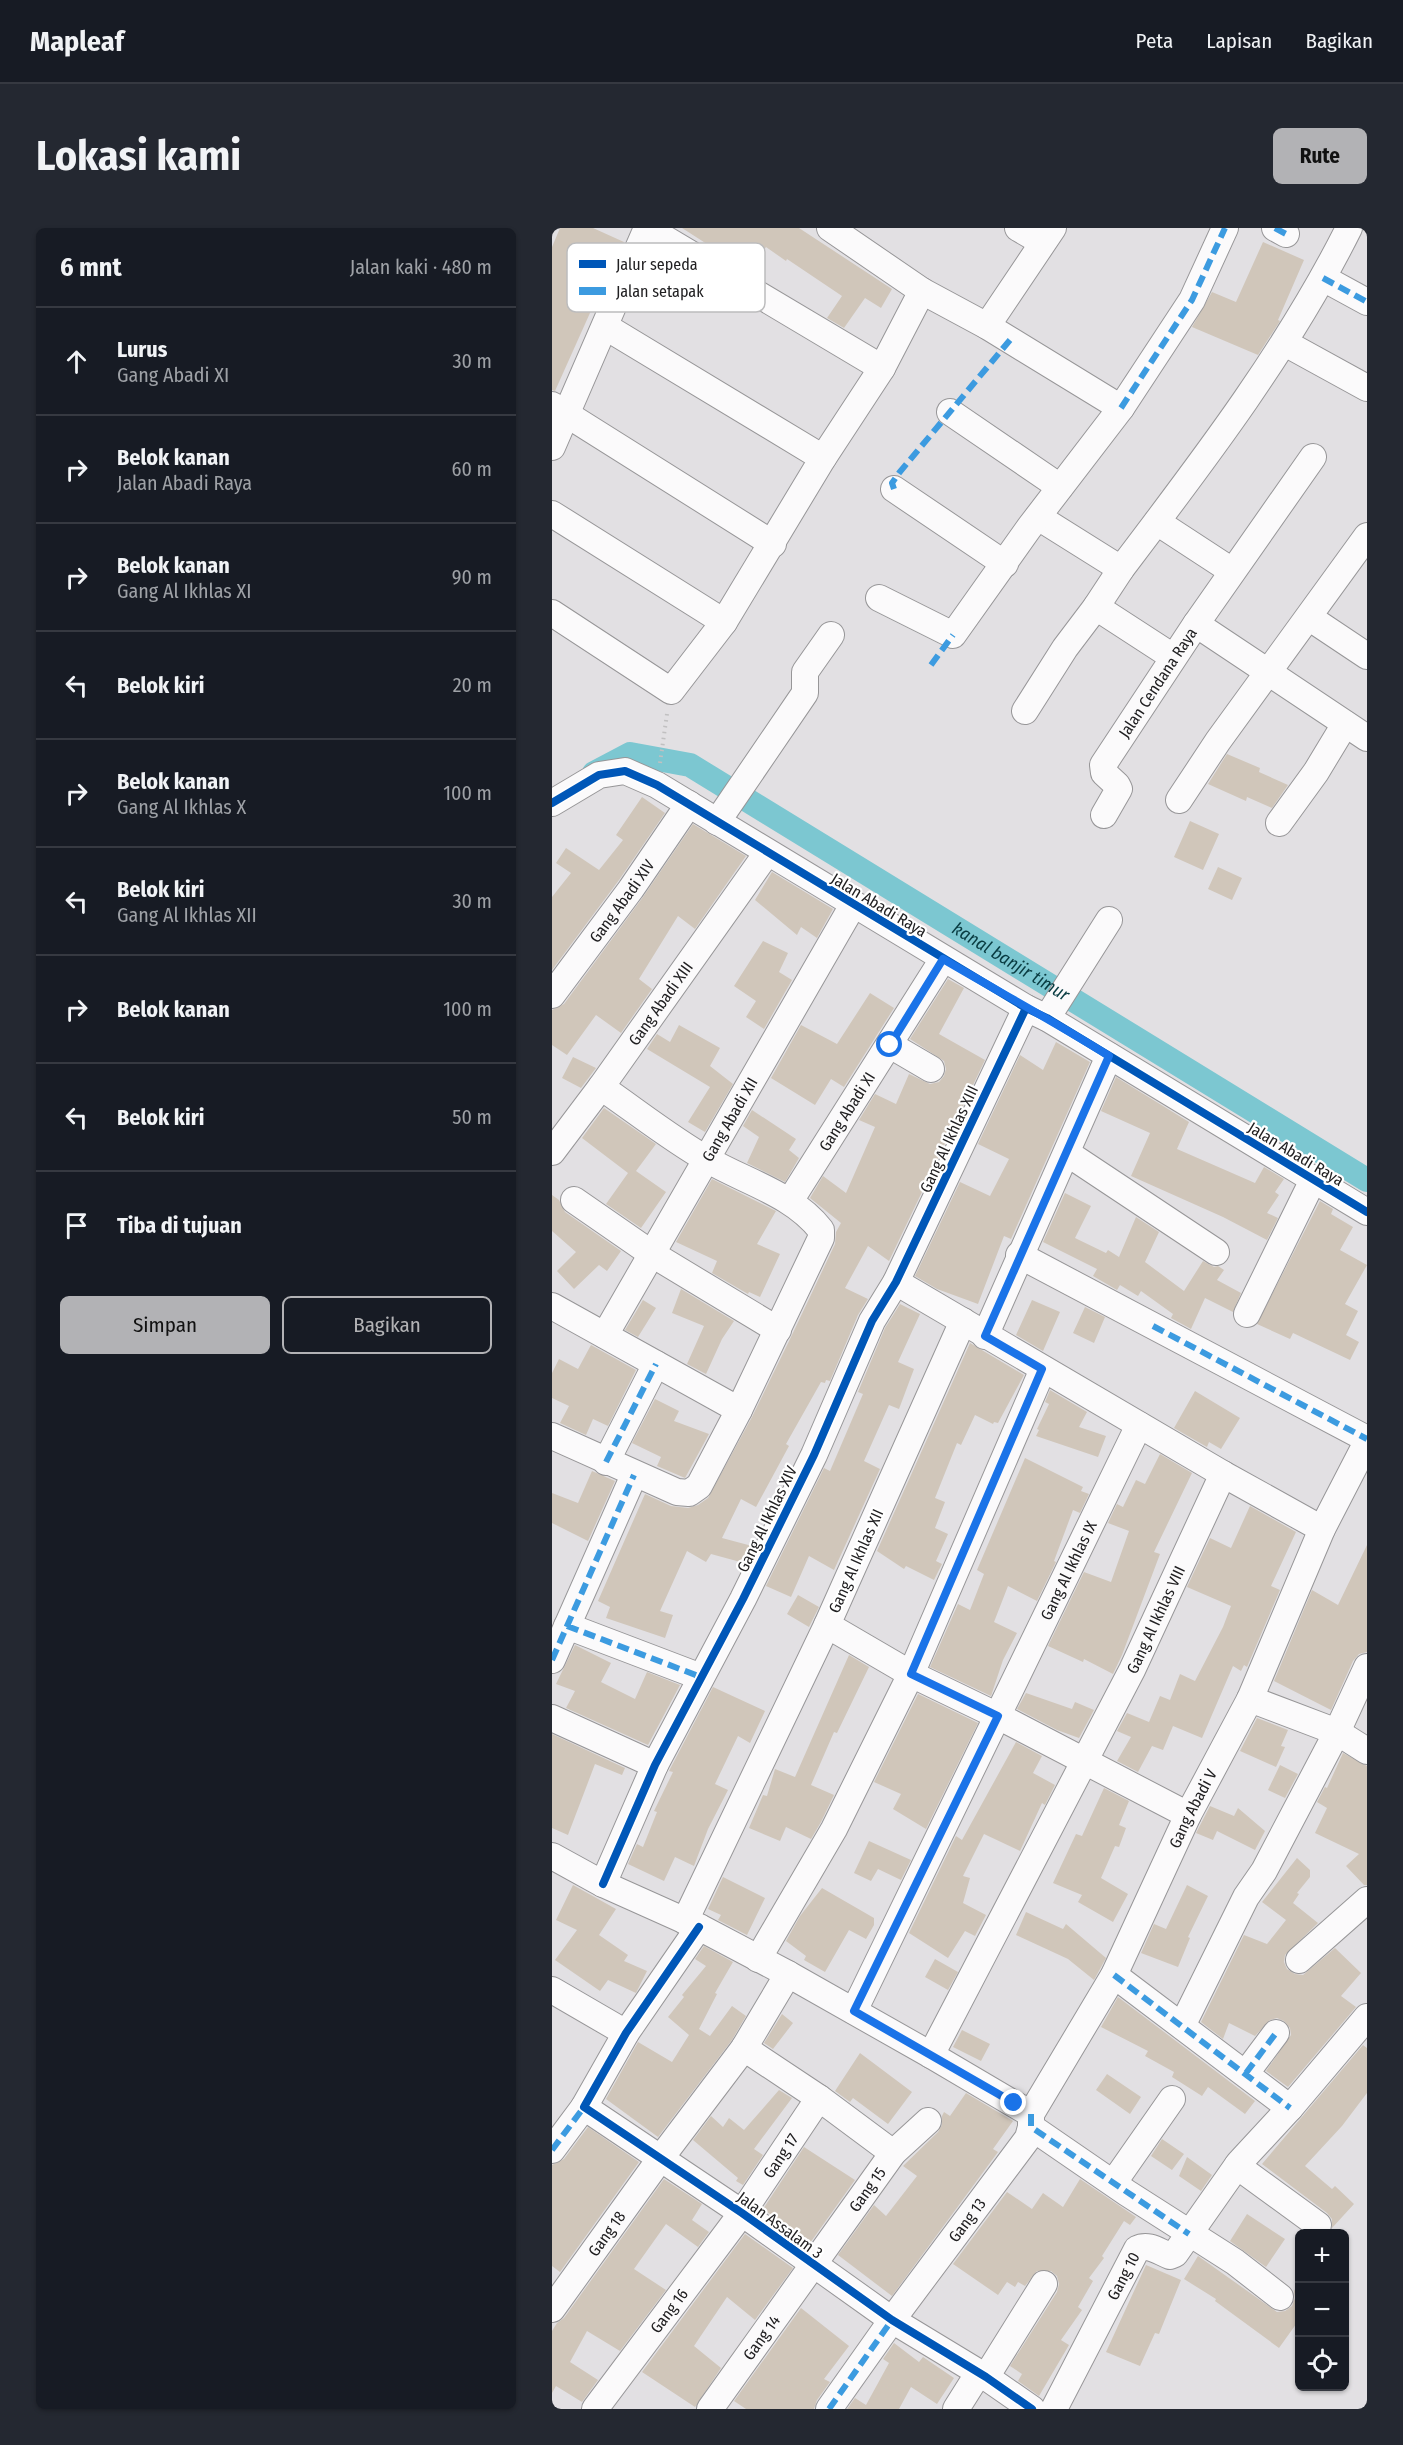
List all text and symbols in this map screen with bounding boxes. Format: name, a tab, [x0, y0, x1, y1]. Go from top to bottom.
text: Mapleaf	[30, 25, 124, 58]
text: Peta	[1136, 28, 1173, 54]
text: Lapisan	[1206, 28, 1272, 54]
text: Bagikan	[1305, 28, 1373, 54]
button: Rute	[1273, 128, 1367, 184]
text: Lokasi kami	[36, 131, 241, 181]
legend	[567, 243, 765, 312]
text: 6 mnt	[60, 252, 122, 283]
text: Jalan kaki · 480 m	[350, 255, 492, 279]
text: Jalur sepeda	[616, 255, 698, 274]
text: Jalan setapak	[616, 282, 704, 301]
text: Lurus	[117, 336, 167, 363]
icon: ahead	[60, 345, 93, 378]
text: 30 m	[452, 349, 492, 373]
text: Gang Abadi XI	[117, 363, 229, 387]
text: Belok kanan	[117, 444, 230, 471]
icon: right	[60, 453, 93, 486]
text: 60 m	[452, 457, 492, 481]
text: Jalan Abadi Raya	[117, 471, 252, 495]
text: Belok kanan	[117, 552, 230, 579]
icon: right	[60, 561, 93, 594]
text: 90 m	[452, 565, 492, 589]
text: Gang Al Ikhlas XI	[117, 579, 252, 603]
street label: Jalan Cendana Raya	[1114, 624, 1201, 741]
icon: left	[60, 669, 93, 702]
text: Belok kiri	[117, 672, 205, 699]
text: 20 m	[453, 673, 492, 697]
text: Belok kanan	[117, 768, 230, 795]
icon: right	[60, 777, 93, 810]
text: 100 m	[443, 781, 492, 805]
text: Gang Al Ikhlas X	[117, 795, 246, 819]
street label: Gang Abadi XIV	[585, 855, 658, 946]
street label: Jalan Abadi Raya	[828, 869, 930, 941]
text: Belok kiri	[117, 876, 205, 903]
icon: left	[60, 885, 93, 918]
text: 30 m	[452, 889, 492, 913]
text: Gang Al Ikhlas XII	[117, 903, 257, 927]
water label: kanal banjir timur	[948, 917, 1074, 1006]
street label: Gang Abadi XIII	[624, 958, 697, 1049]
icon: right	[60, 993, 93, 1026]
text: Belok kanan	[117, 996, 230, 1023]
text: 100 m	[443, 997, 492, 1021]
route start	[876, 1031, 902, 1057]
street label: Gang Abadi XI	[815, 1068, 879, 1154]
street label: Gang Abadi XII	[698, 1074, 761, 1165]
street label: Gang Al Ikhlas XIII	[916, 1082, 982, 1196]
icon: left	[60, 1101, 93, 1134]
text: Belok kiri	[117, 1104, 205, 1131]
text: 50 m	[452, 1105, 492, 1129]
street label: Jalan Abadi Raya	[1245, 1118, 1347, 1190]
icon: arrive	[60, 1209, 93, 1242]
text: Tiba di tujuan	[117, 1212, 242, 1239]
button: Simpan	[60, 1296, 270, 1354]
button: Bagikan	[282, 1296, 492, 1354]
street label: Gang Al Ikhlas XIV	[733, 1462, 801, 1575]
street label: Gang Al Ikhlas XII	[825, 1506, 887, 1616]
street label: Gang Al Ikhlas IX	[1036, 1518, 1101, 1623]
street label: Gang Al Ikhlas VIII	[1122, 1563, 1189, 1676]
street label: Gang Abadi V	[1165, 1765, 1221, 1851]
route end	[1000, 2089, 1026, 2115]
street label: Gang 17	[759, 2129, 802, 2182]
street label: Gang 15	[845, 2163, 889, 2215]
street label: Jalan Assalam 3	[734, 2188, 826, 2262]
street label: Gang 13	[944, 2194, 989, 2246]
street label: Gang 18	[584, 2207, 629, 2260]
map controls	[1295, 2229, 1349, 2391]
button: +	[1295, 2229, 1349, 2283]
street label: Gang 10	[1103, 2249, 1143, 2303]
button: −	[1295, 2283, 1349, 2337]
street label: Gang 16	[646, 2284, 692, 2337]
street label: Gang 14	[739, 2311, 784, 2364]
button: locate	[1295, 2337, 1349, 2391]

